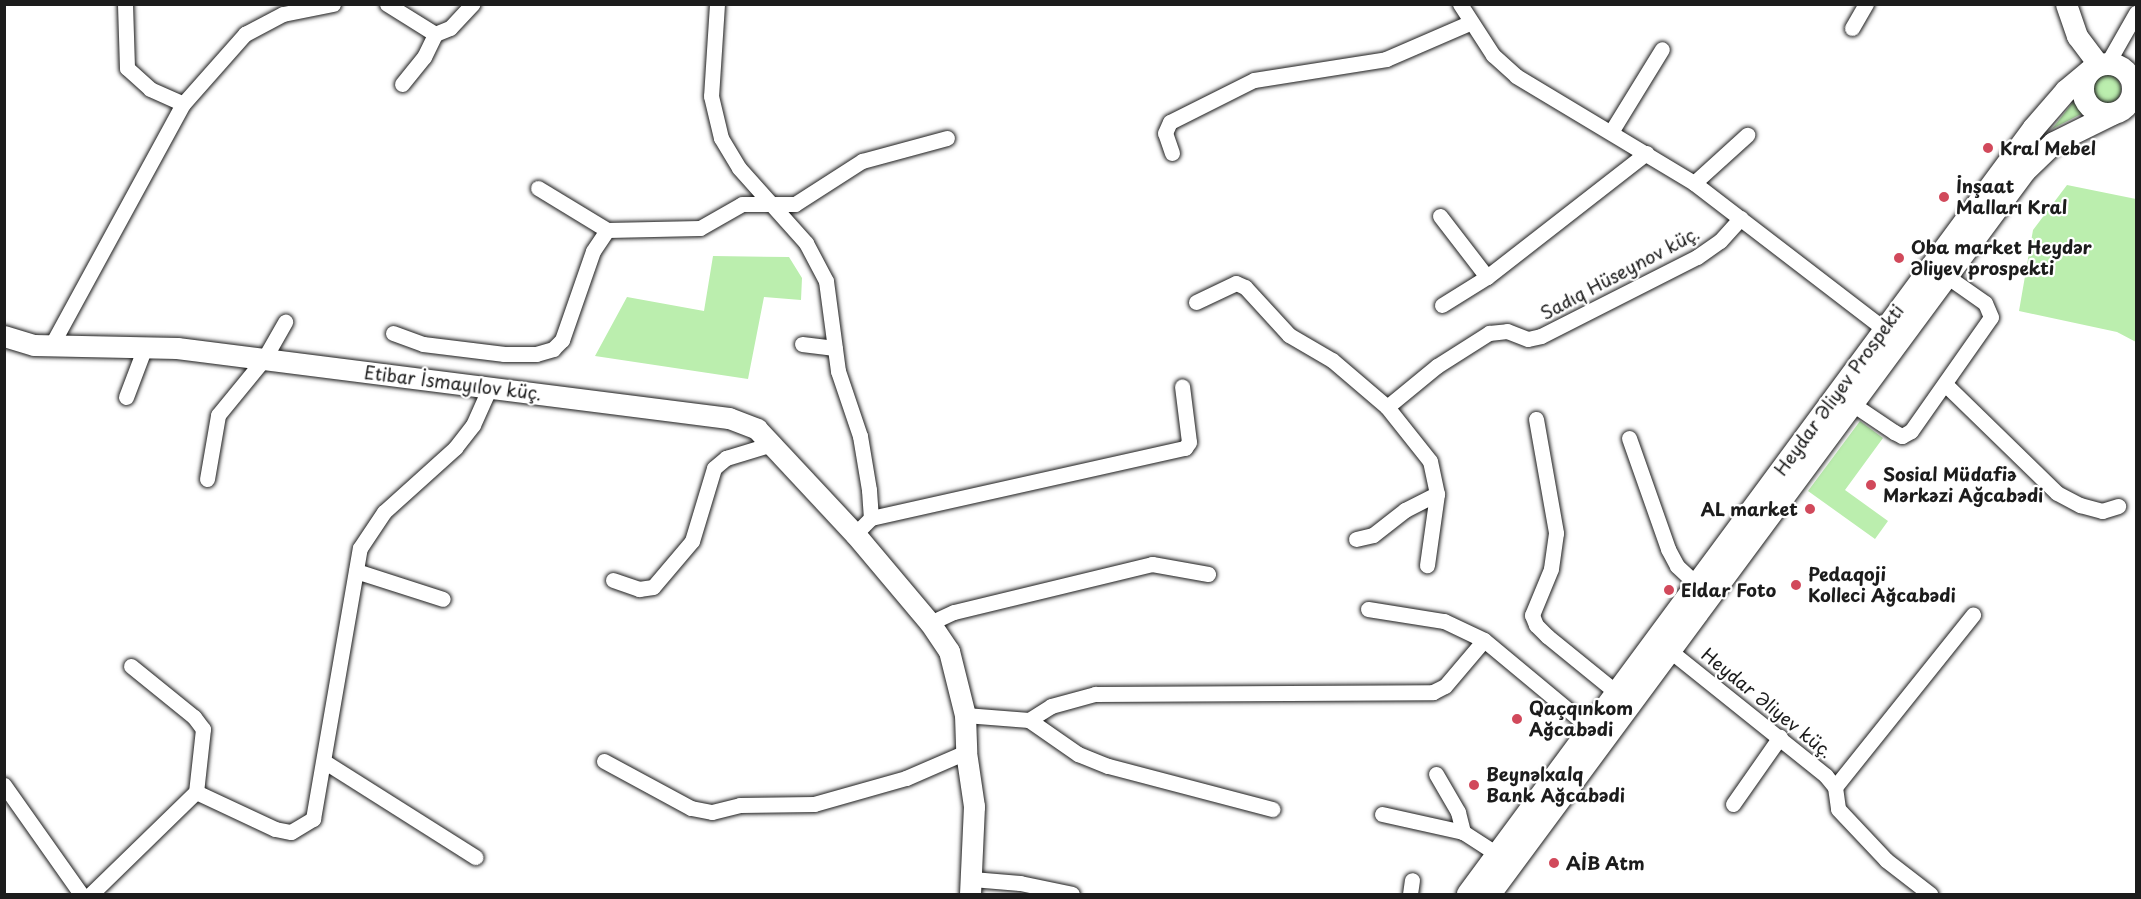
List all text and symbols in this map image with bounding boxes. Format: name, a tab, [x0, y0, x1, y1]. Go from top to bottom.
place label: Kral Mebel	[2000, 137, 2096, 159]
marker: Kral Mebel	[1981, 141, 1995, 155]
place label: İnşaat Malları Kral	[1956, 176, 2067, 219]
marker: İnşaat Malları Kral	[1937, 190, 1951, 204]
street label: Sadıq Hüseynov küç.	[1536, 222, 1704, 324]
place label: Oba market Heydər Əliyev prospekti	[1911, 237, 2094, 280]
marker: Oba market Heydər Əliyev prospekti	[1892, 251, 1906, 265]
street label: Heydar Əliyev Prospekti	[1770, 300, 1908, 480]
street label: Etibar İsmayılov küç.	[362, 361, 544, 405]
place label: Sosial Müdafiə Mərkəzi Ağcabədi	[1883, 464, 2044, 506]
marker: Sosial Müdafiə Mərkəzi Ağcabədi	[1864, 478, 1878, 492]
place label: AL market	[1700, 498, 1798, 520]
marker: AL market	[1803, 502, 1817, 516]
place label: Pedaqoji Kolleci Ağcabədi	[1808, 564, 1956, 606]
marker: Pedaqoji Kolleci Ağcabədi	[1789, 578, 1803, 592]
place label: Eldar Foto	[1681, 579, 1775, 601]
marker: Eldar Foto	[1662, 583, 1676, 597]
street label: Heydar Əliyev küç.	[1697, 644, 1837, 762]
place label: Qaçqınkom Ağcabədi	[1529, 698, 1633, 740]
marker: Qaçqınkom Ağcabədi	[1510, 712, 1524, 726]
place label: Beynəlxalq Bank Ağcabədi	[1486, 764, 1624, 806]
marker: Beynəlxalq Bank Ağcabədi	[1467, 778, 1481, 792]
place label: AİB Atm	[1566, 852, 1643, 874]
marker: AİB Atm	[1547, 856, 1561, 870]

